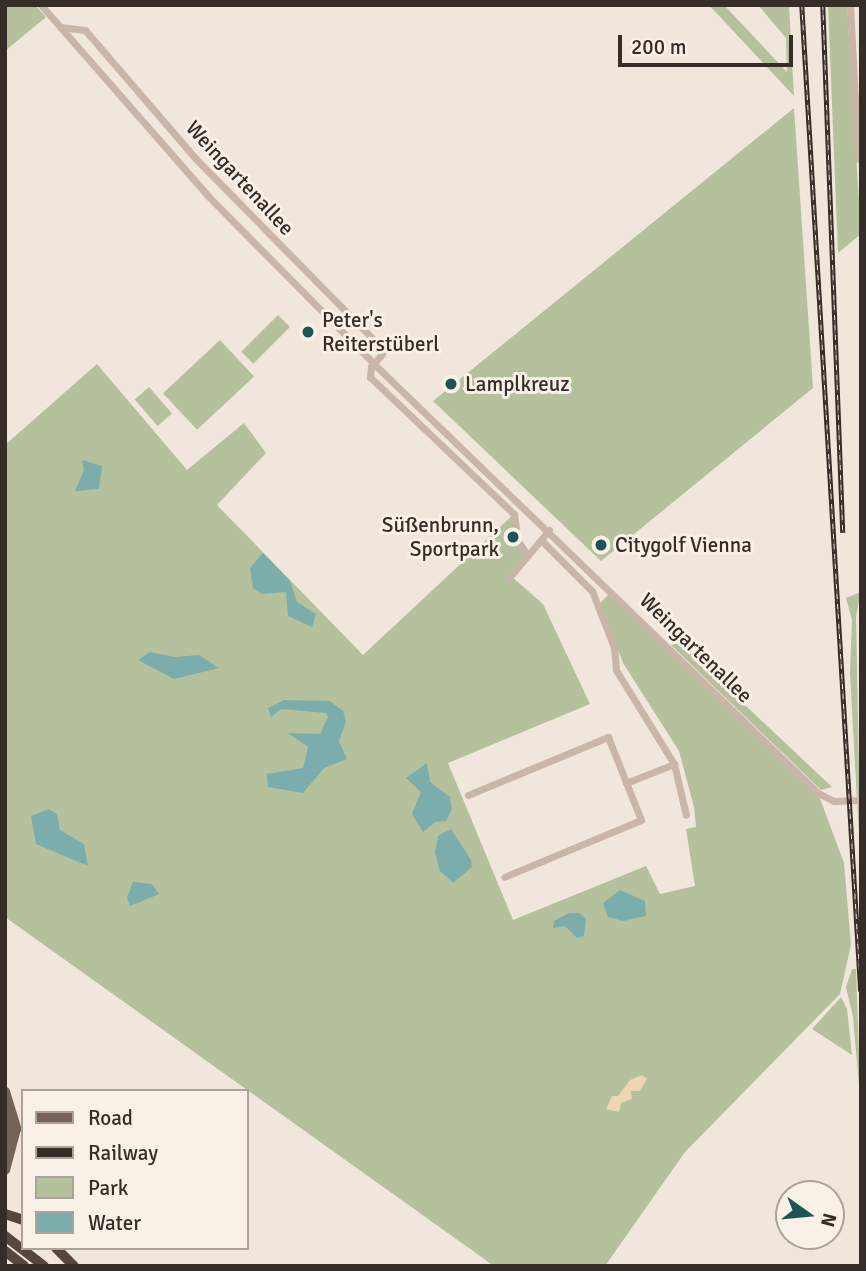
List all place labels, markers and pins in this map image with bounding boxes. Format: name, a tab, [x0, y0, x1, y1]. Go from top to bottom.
place label: Peter's Reiterstüberl	[322, 307, 439, 357]
marker: Peter's Reiterstüberl	[300, 324, 316, 340]
place label: Lamplkreuz	[465, 371, 570, 397]
marker: Lamplkreuz	[443, 376, 459, 392]
place label: Süßenbrunn, Sportpark	[382, 512, 499, 562]
marker: Süßenbrunn, Sportpark	[505, 529, 521, 545]
place label: Citygolf Vienna	[615, 532, 752, 558]
marker: Citygolf Vienna	[593, 537, 609, 553]

